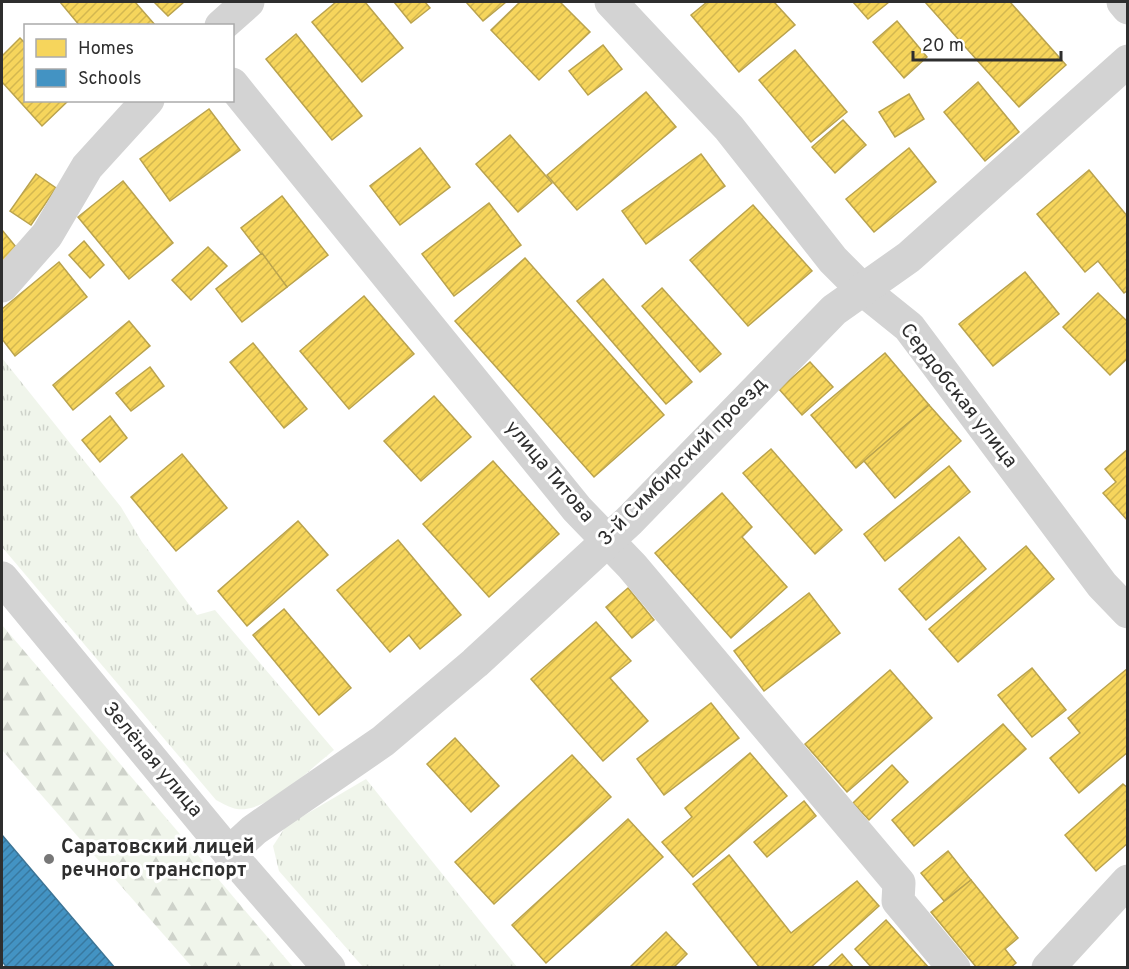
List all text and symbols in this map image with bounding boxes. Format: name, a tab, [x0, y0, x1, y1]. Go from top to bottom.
legend	[24, 24, 234, 102]
scale bar	[913, 24, 1062, 62]
text: 20 m	[922, 35, 964, 58]
text: Homes	[78, 38, 134, 61]
text: Schools	[78, 68, 141, 91]
street label: Сердобская улица	[893, 318, 1023, 474]
street label: 3-й Симбирский проезд	[593, 372, 773, 552]
street label: улица Титова	[499, 416, 599, 528]
street label: Зелёная улица	[96, 697, 208, 823]
place label: Саратовский лицей речного транспорт	[61, 835, 255, 884]
marker: Саратовский лицей речного транспорт	[42, 852, 56, 866]

